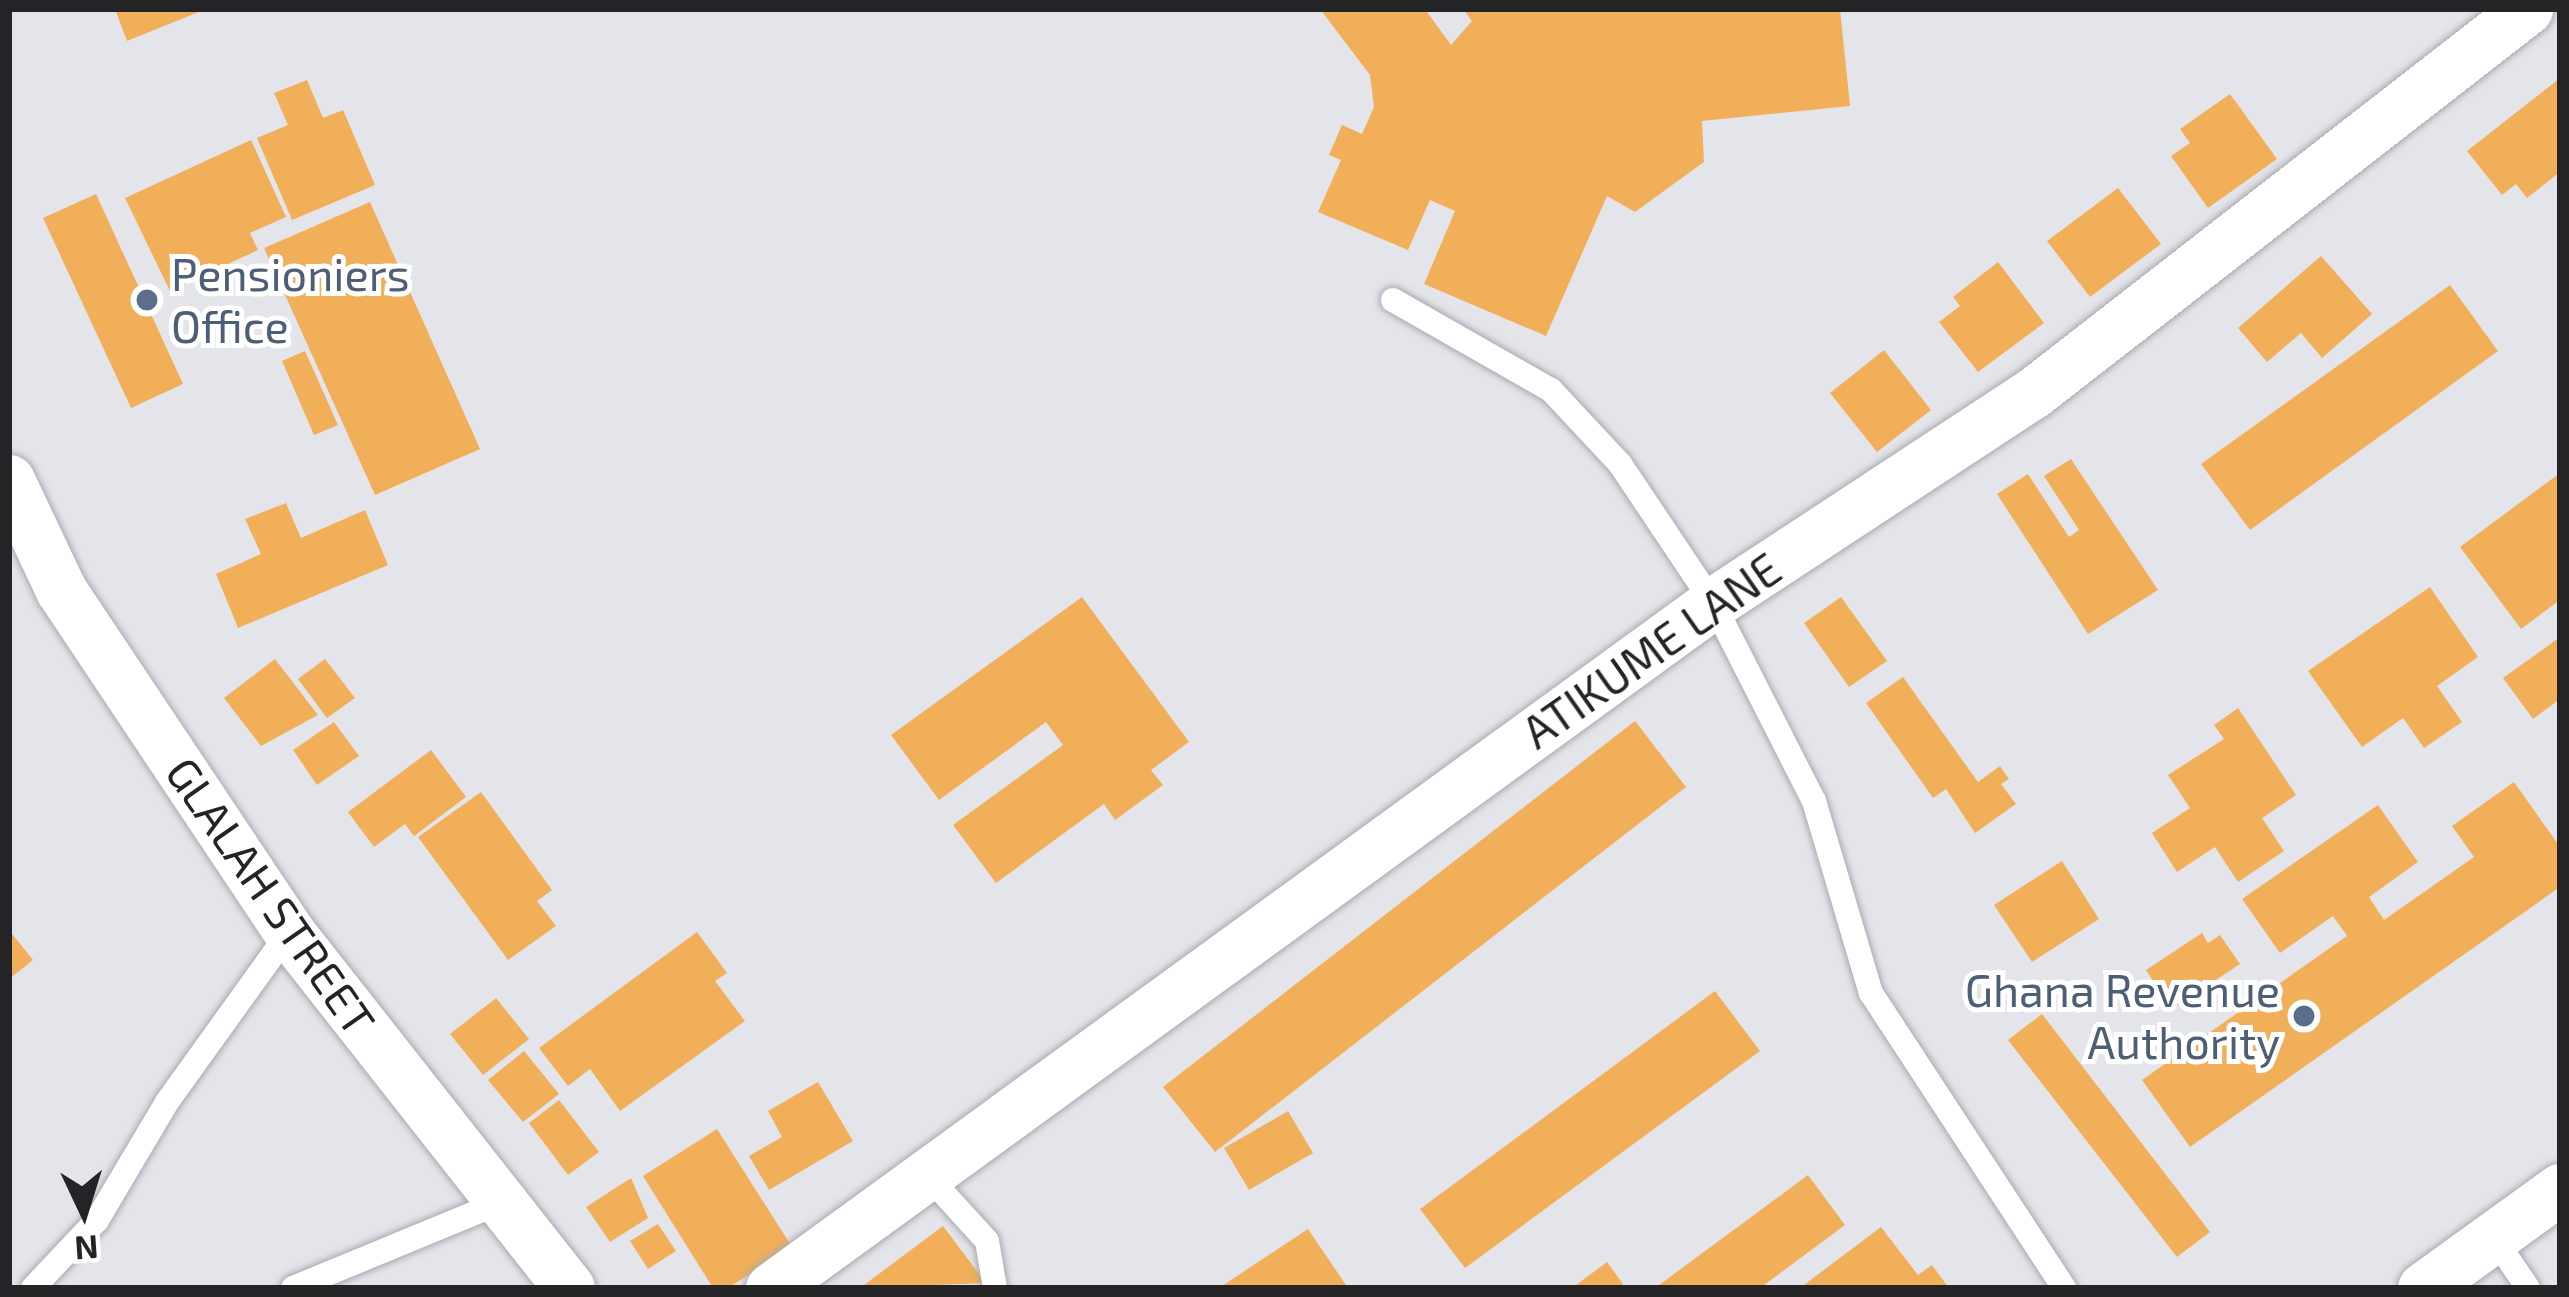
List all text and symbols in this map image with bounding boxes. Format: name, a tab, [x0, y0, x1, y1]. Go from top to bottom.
place label: Pensioniers Office	[171, 247, 410, 353]
marker: Pensioniers Office	[134, 287, 160, 313]
street label: ATIKUME LANE	[1512, 541, 1790, 759]
street label: GLALAH STREET	[155, 747, 387, 1045]
place label: Ghana Revenue Authority	[1965, 963, 2280, 1069]
marker: Ghana Revenue Authority	[2291, 1003, 2317, 1029]
north arrow	[24, 1153, 144, 1273]
text: N	[73, 1228, 100, 1270]

